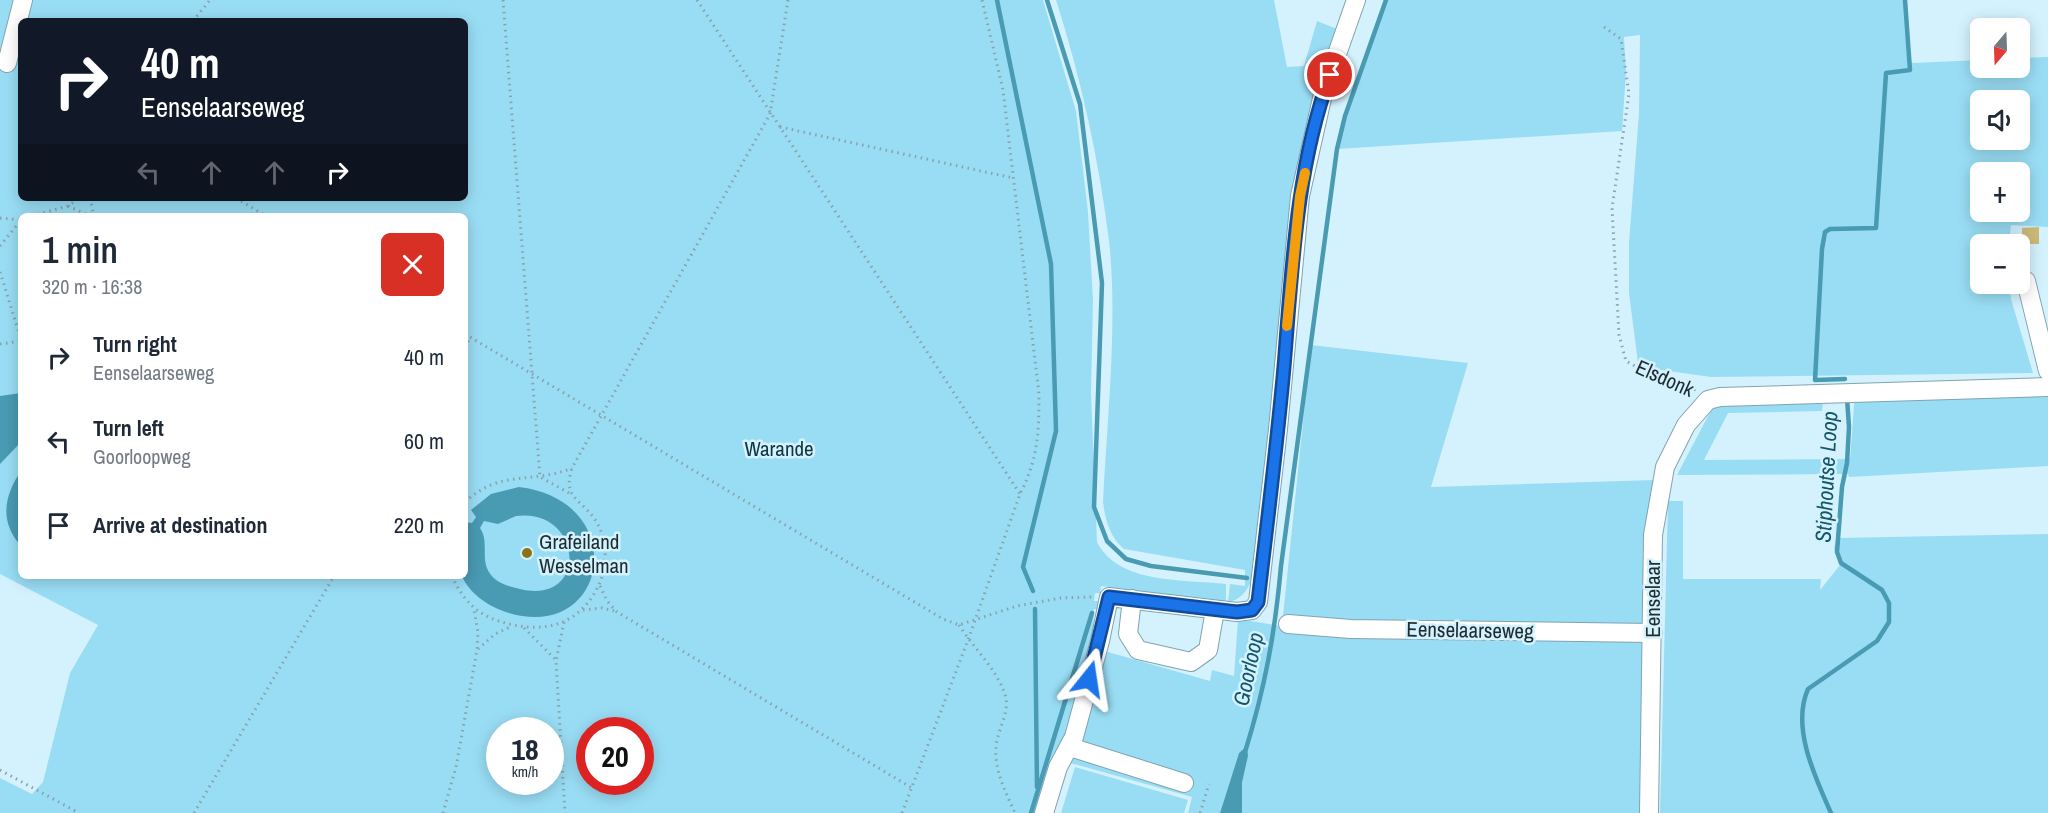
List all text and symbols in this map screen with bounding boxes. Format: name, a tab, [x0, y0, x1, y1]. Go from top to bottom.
north arrow	[1970, 18, 2030, 78]
map controls	[1970, 18, 2030, 294]
text: 40 m	[141, 35, 220, 91]
icon: right	[42, 42, 120, 120]
pin	[1304, 49, 1355, 100]
icon: arrive	[1313, 58, 1346, 91]
text: Eenselaarseweg	[141, 89, 305, 125]
button: sound	[1970, 90, 2030, 150]
icon: left	[132, 156, 165, 189]
icon: ahead	[195, 156, 228, 189]
icon: ahead	[258, 156, 291, 189]
icon: right	[321, 156, 354, 189]
button: +	[1970, 162, 2030, 222]
text: 1 min	[42, 226, 118, 274]
button: close	[381, 233, 444, 296]
button: −	[1970, 234, 2030, 294]
text: 320 m · 16:38	[42, 273, 142, 300]
text: Turn right	[93, 329, 177, 359]
icon: right	[42, 341, 75, 374]
text: 40 m	[404, 342, 444, 372]
street label: Elsdonk	[1631, 352, 1699, 404]
text: Eenselaarseweg	[93, 359, 214, 386]
water label: Stiphoutse Loop	[1808, 411, 1844, 543]
text: Turn left	[93, 413, 164, 443]
icon: left	[42, 425, 75, 458]
text: 60 m	[404, 426, 444, 456]
park label: Warande	[744, 434, 814, 463]
text: Goorloopweg	[93, 443, 191, 470]
icon: arrive	[42, 509, 75, 542]
text: Arrive at destination	[93, 510, 267, 540]
text: 220 m	[394, 510, 444, 540]
place label: Grafeiland Wesselman	[539, 527, 629, 580]
marker: Grafeiland Wesselman	[520, 546, 534, 560]
street label: Eenselaar	[1638, 560, 1667, 638]
street label: Eenselaarseweg	[1406, 614, 1534, 646]
water label: Goorloop	[1226, 630, 1270, 708]
position arrow	[1057, 647, 1121, 711]
speed limit sign: 20	[576, 717, 654, 795]
text: 18	[511, 729, 539, 769]
text: km/h	[512, 761, 538, 782]

